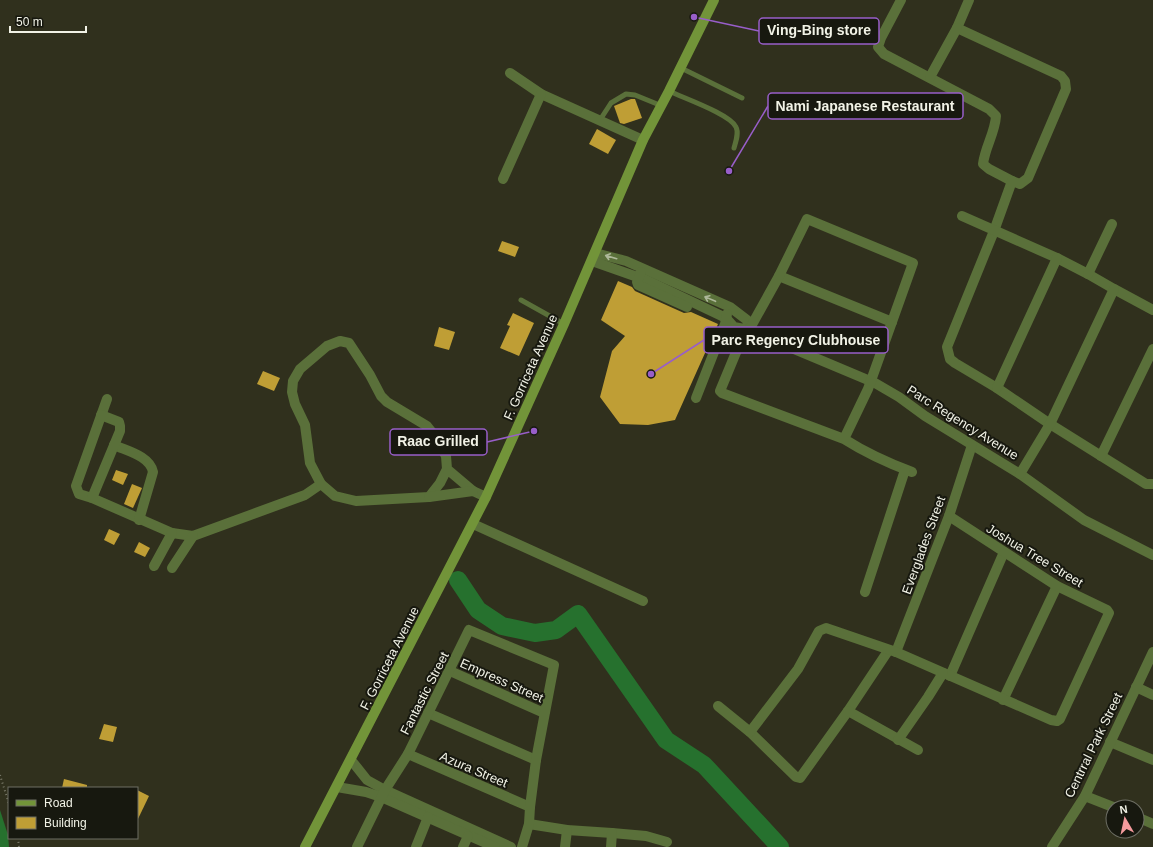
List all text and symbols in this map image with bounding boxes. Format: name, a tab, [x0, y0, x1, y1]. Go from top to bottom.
scale bar	[10, 8, 86, 34]
text: 50 m	[16, 15, 43, 29]
callout: Ving-Bing store	[759, 18, 879, 44]
text: Ving-Bing store	[767, 22, 871, 38]
callout: Nami Japanese Restaurant	[768, 93, 963, 119]
text: Nami Japanese Restaurant	[776, 98, 955, 114]
one-way arrow	[605, 253, 618, 260]
one-way arrow	[705, 295, 717, 302]
street label: F. Gorriceta Avenue	[500, 312, 560, 422]
callout: Parc Regency Clubhouse	[704, 327, 888, 353]
text: Parc Regency Clubhouse	[712, 332, 881, 348]
street label: Parc Regency Avenue	[904, 382, 1021, 463]
callout: Raac Grilled	[390, 429, 487, 455]
text: Raac Grilled	[397, 433, 479, 449]
street label: Everglades Street	[899, 494, 948, 596]
street label: Joshua Tree Street	[984, 521, 1086, 590]
street label: F. Gorriceta Avenue	[357, 604, 422, 712]
street label: Fantastic Street	[397, 649, 452, 737]
street label: Empress Street	[458, 655, 546, 706]
street label: Centrral Park Street	[1062, 690, 1126, 800]
street label: Azura Street	[438, 748, 510, 791]
legend	[8, 787, 138, 839]
text: Road	[44, 796, 73, 810]
north arrow	[1105, 799, 1145, 839]
text: N	[1119, 803, 1128, 816]
text: Building	[44, 816, 87, 830]

